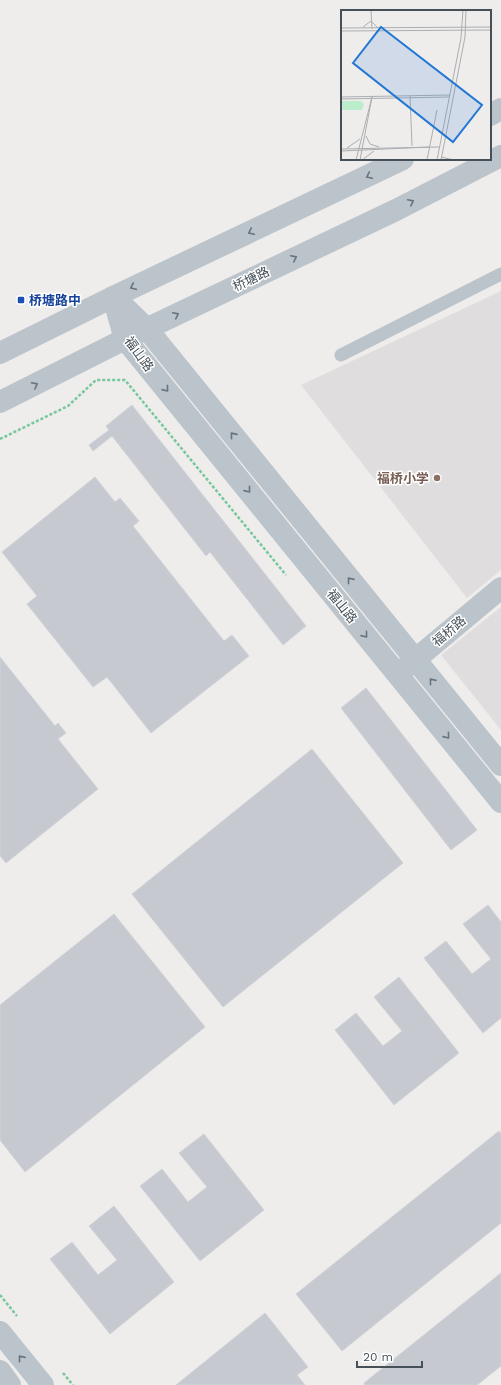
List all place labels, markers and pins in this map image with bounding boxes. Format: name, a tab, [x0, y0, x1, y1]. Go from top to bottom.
place label: 桥塘路中	[29, 293, 81, 308]
marker: 桥塘路中	[16, 295, 26, 305]
place label: 福桥小学	[377, 471, 429, 486]
marker: 福桥小学	[432, 473, 442, 483]

